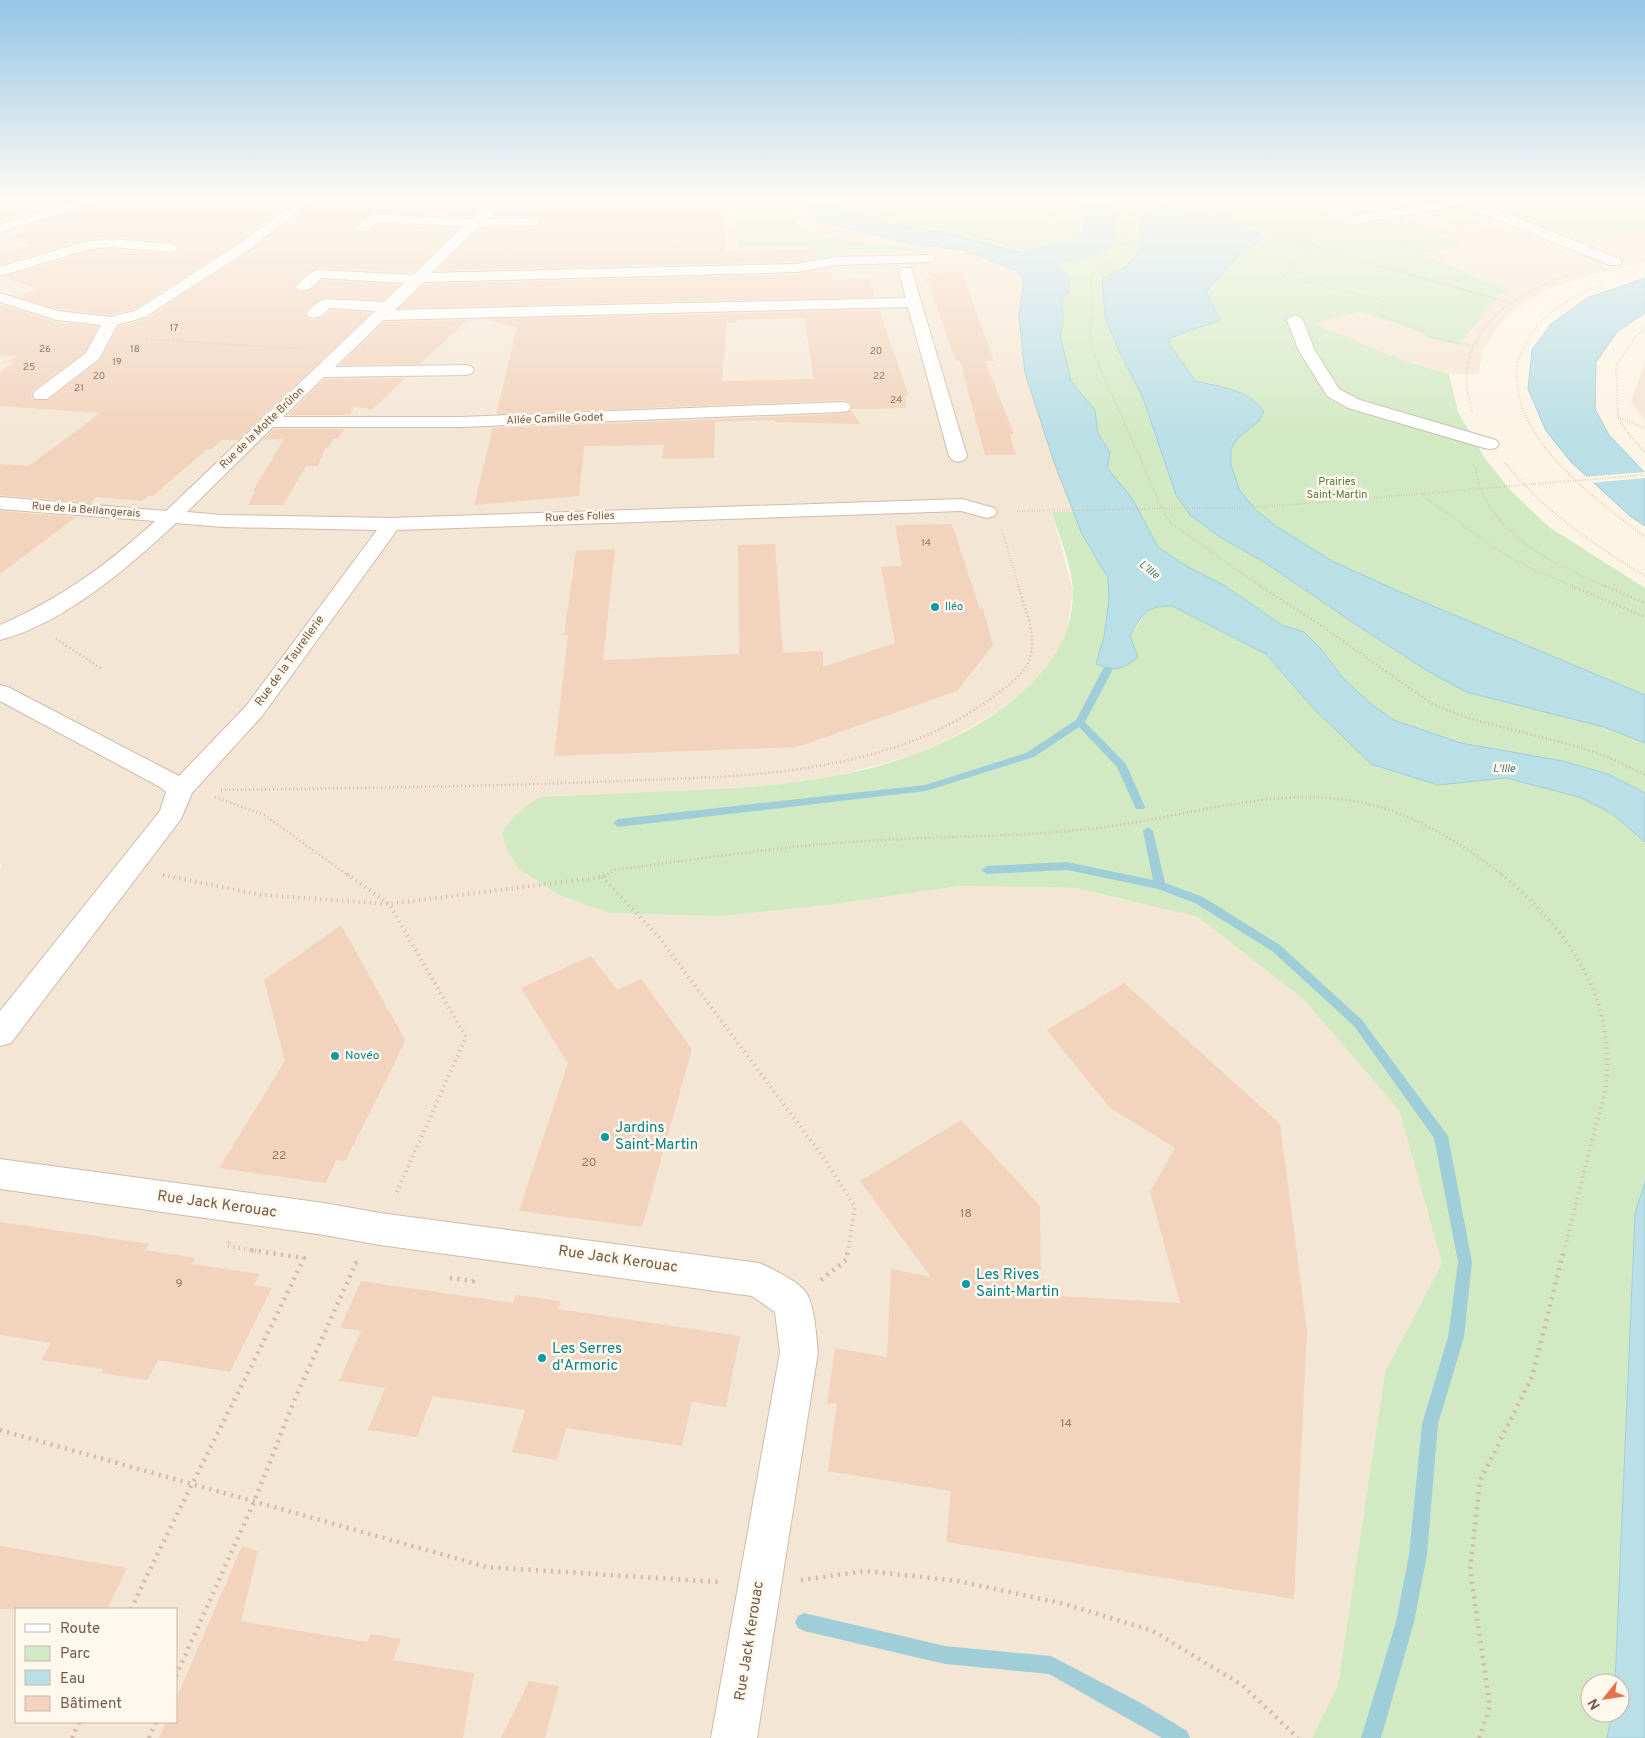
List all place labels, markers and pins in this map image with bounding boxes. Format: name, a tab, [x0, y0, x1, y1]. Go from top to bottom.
place label: Iléo	[945, 600, 963, 614]
marker: Iléo	[929, 601, 941, 613]
place label: Novéo	[345, 1048, 380, 1064]
marker: Novéo	[329, 1050, 341, 1062]
place label: Jardins Saint-Martin	[615, 1119, 698, 1155]
marker: Jardins Saint-Martin	[599, 1131, 611, 1143]
place label: Les Rives Saint-Martin	[976, 1266, 1059, 1302]
marker: Les Rives Saint-Martin	[960, 1278, 972, 1290]
place label: Les Serres d'Armoric	[552, 1340, 622, 1376]
marker: Les Serres d'Armoric	[536, 1352, 548, 1364]

